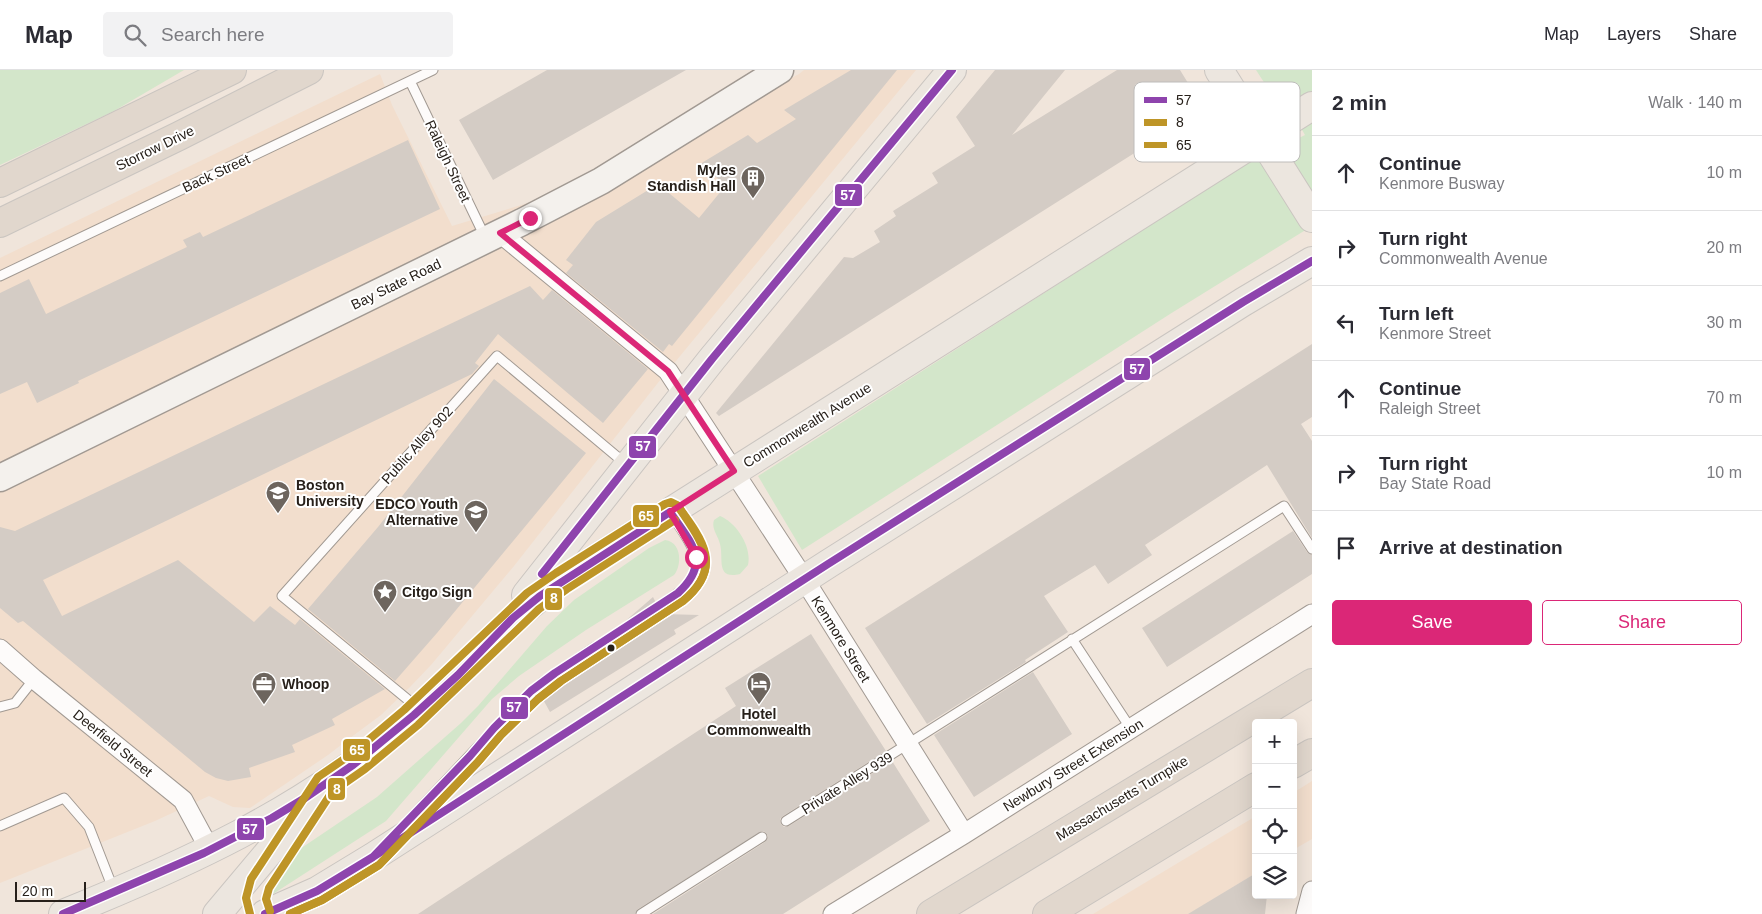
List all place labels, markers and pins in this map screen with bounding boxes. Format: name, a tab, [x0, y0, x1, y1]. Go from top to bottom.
place label: Myles Standish Hall	[647, 162, 736, 194]
building icon: Myles Standish Hall	[740, 165, 766, 199]
place label: Boston University	[296, 477, 364, 509]
school or university icon: Boston University	[265, 480, 291, 514]
place label: EDCO Youth Alternative	[375, 496, 458, 528]
school or university icon: EDCO Youth Alternative	[463, 499, 489, 533]
place icon: Citgo Sign	[372, 579, 398, 613]
place label: Citgo Sign	[402, 584, 472, 600]
unlabelled marker	[606, 643, 616, 653]
office icon: Whoop	[251, 671, 277, 705]
hotel icon: Hotel Commonwealth	[746, 671, 772, 705]
place label: Whoop	[282, 676, 329, 692]
place label: Hotel Commonwealth	[707, 706, 811, 738]

